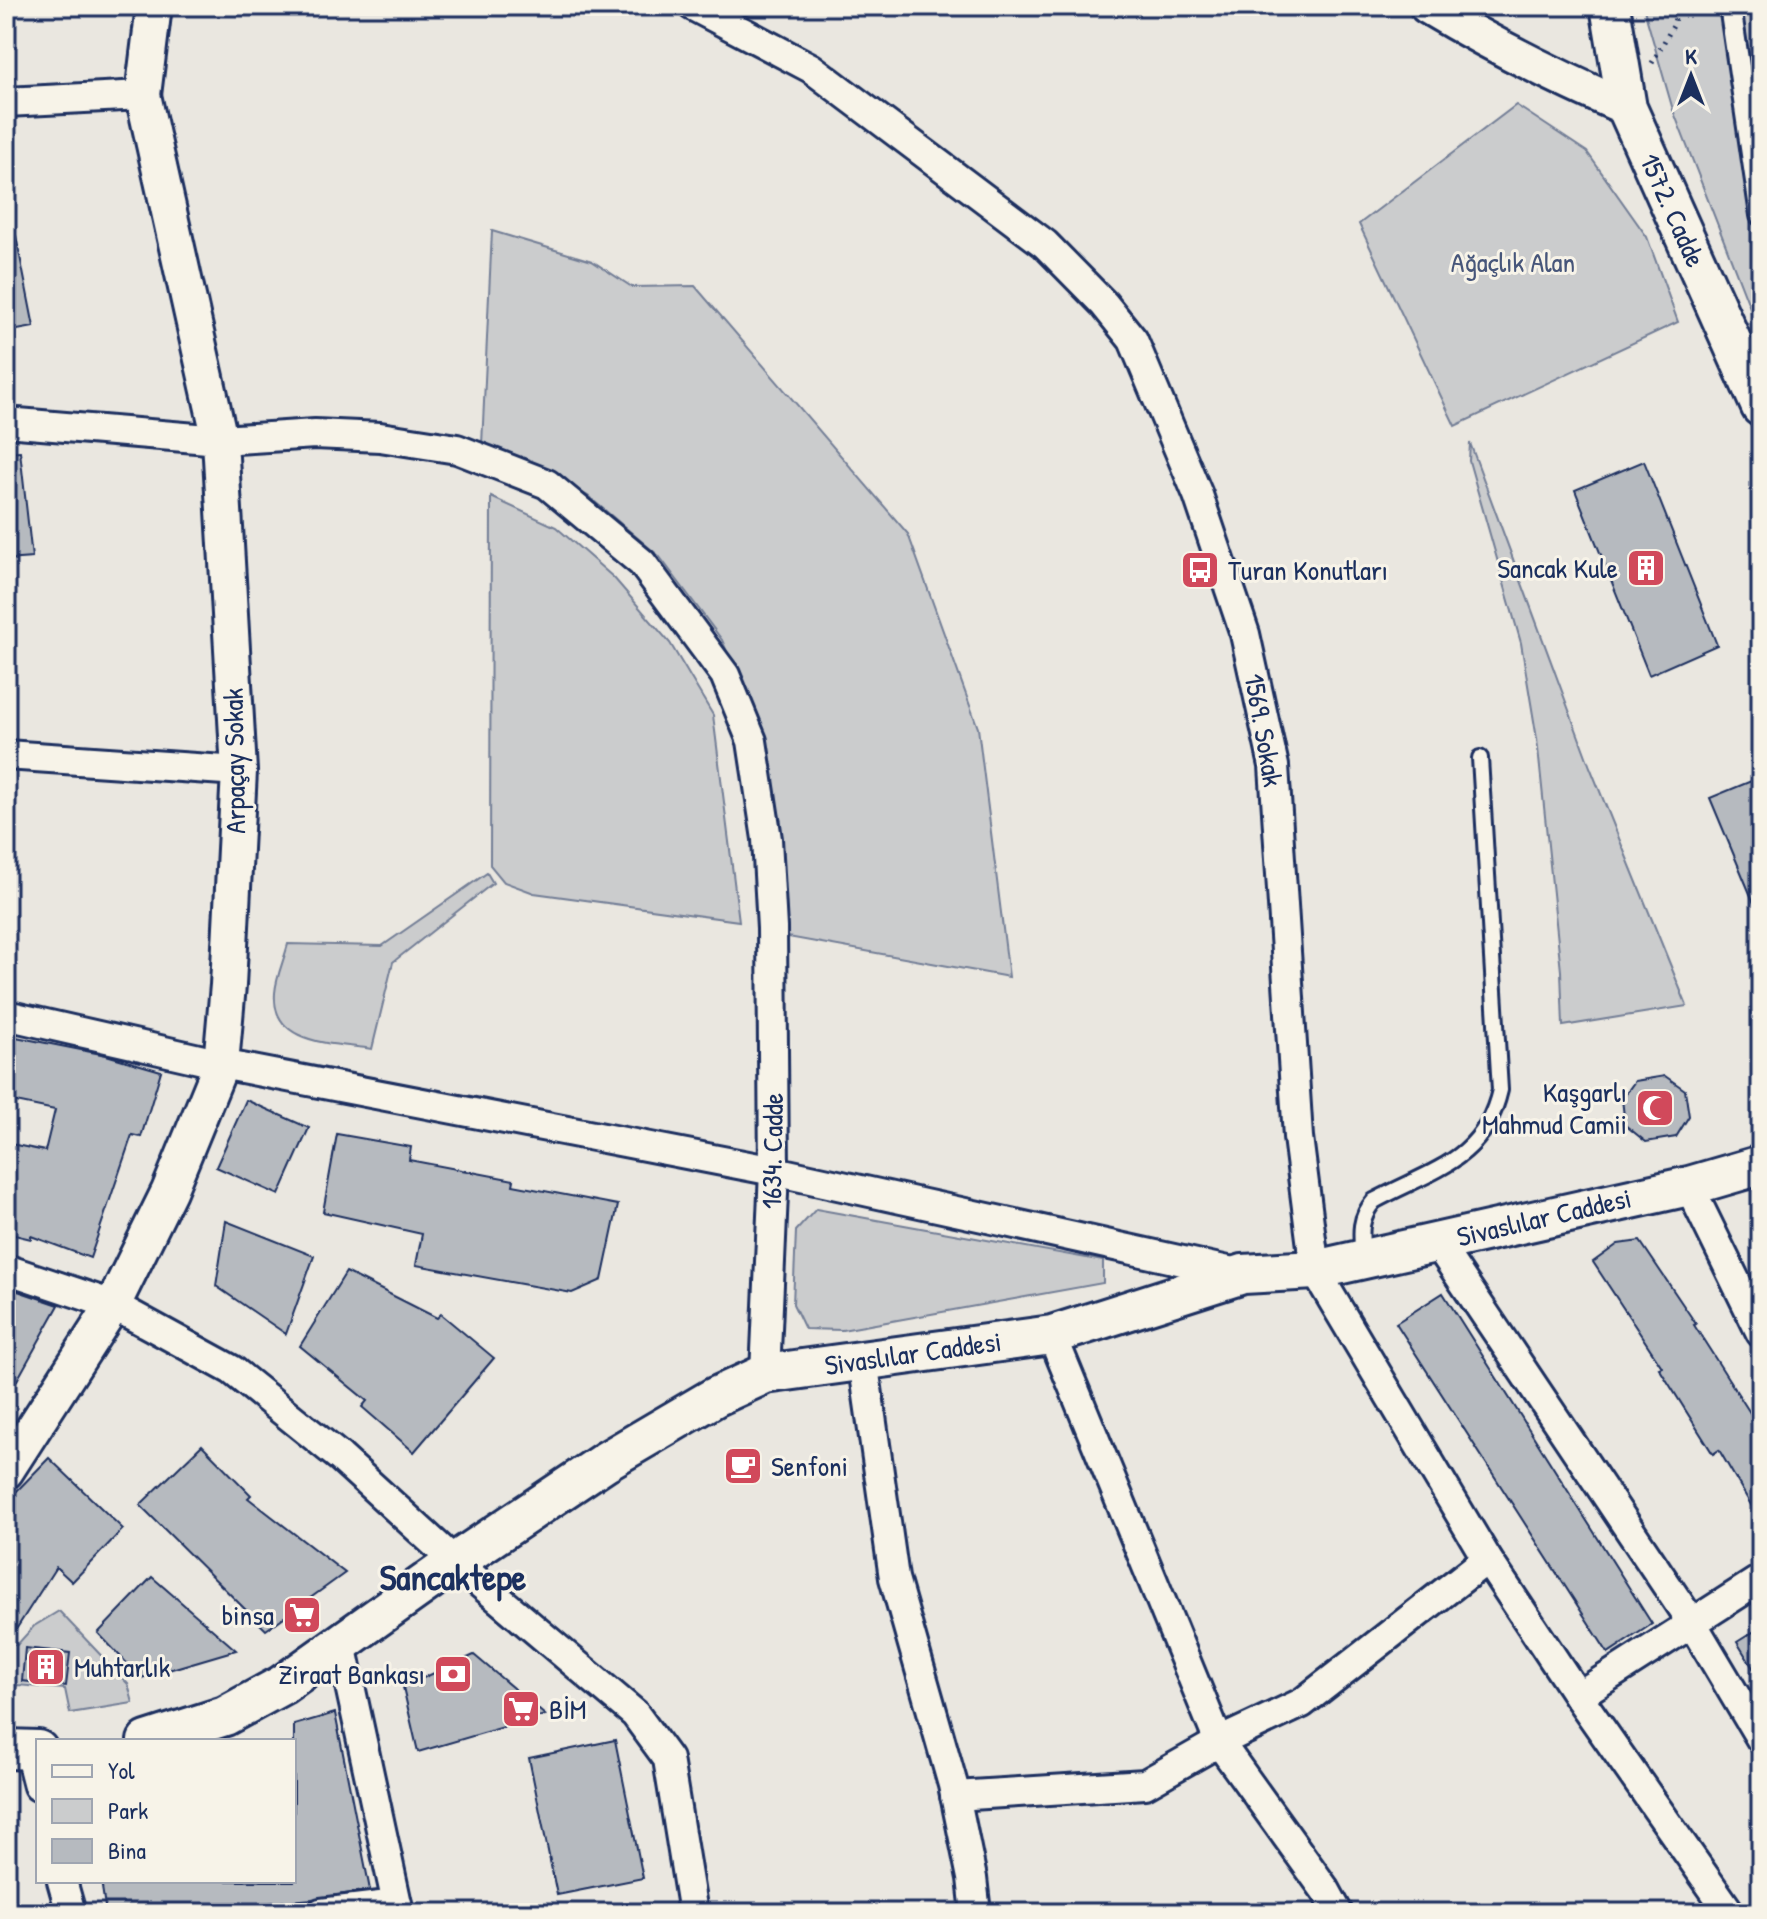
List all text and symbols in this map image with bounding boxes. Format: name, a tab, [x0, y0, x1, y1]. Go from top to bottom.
north arrow	[1651, 36, 1731, 116]
text: K	[1685, 41, 1697, 71]
street label: 1572. Cadde	[1631, 147, 1715, 273]
park label: Ağaçlık Alan	[1451, 243, 1575, 281]
building icon: Sancak Kule	[1625, 547, 1667, 589]
bus stop icon: Turan Konutları	[1179, 549, 1221, 591]
place label: Sancak Kule	[1497, 549, 1618, 587]
place label: Turan Konutları	[1228, 551, 1388, 589]
street label: 1569. Sokak	[1235, 670, 1293, 790]
street label: Arpaçay Sokak	[214, 687, 254, 834]
place label: Kaşgarlı Mahmud Camii	[1482, 1073, 1627, 1143]
mosque icon: Kaşgarlı Mahmud Camii	[1634, 1087, 1676, 1129]
street label: 1634. Cadde	[752, 1093, 792, 1209]
street label: Sivaslılar Caddesi	[1453, 1178, 1635, 1256]
street label: Sivaslılar Caddesi	[822, 1322, 1004, 1384]
cafe icon: Senfoni	[722, 1445, 764, 1487]
place label: Senfoni	[771, 1447, 848, 1485]
district label: Sancaktepe	[380, 1552, 527, 1602]
supermarket icon: binsa	[281, 1594, 323, 1636]
place label: binsa	[222, 1596, 274, 1634]
building icon: Muhtarlık	[25, 1646, 67, 1688]
place label: Muhtarlık	[74, 1648, 171, 1686]
bank icon: Ziraat Bankası	[432, 1653, 474, 1695]
place label: Ziraat Bankası	[278, 1655, 425, 1693]
supermarket icon: BİM	[500, 1688, 542, 1730]
place label: BİM	[549, 1690, 586, 1728]
legend	[36, 1739, 296, 1883]
text: Yol	[108, 1754, 135, 1786]
text: Park	[108, 1794, 148, 1826]
text: Bina	[108, 1834, 146, 1866]

